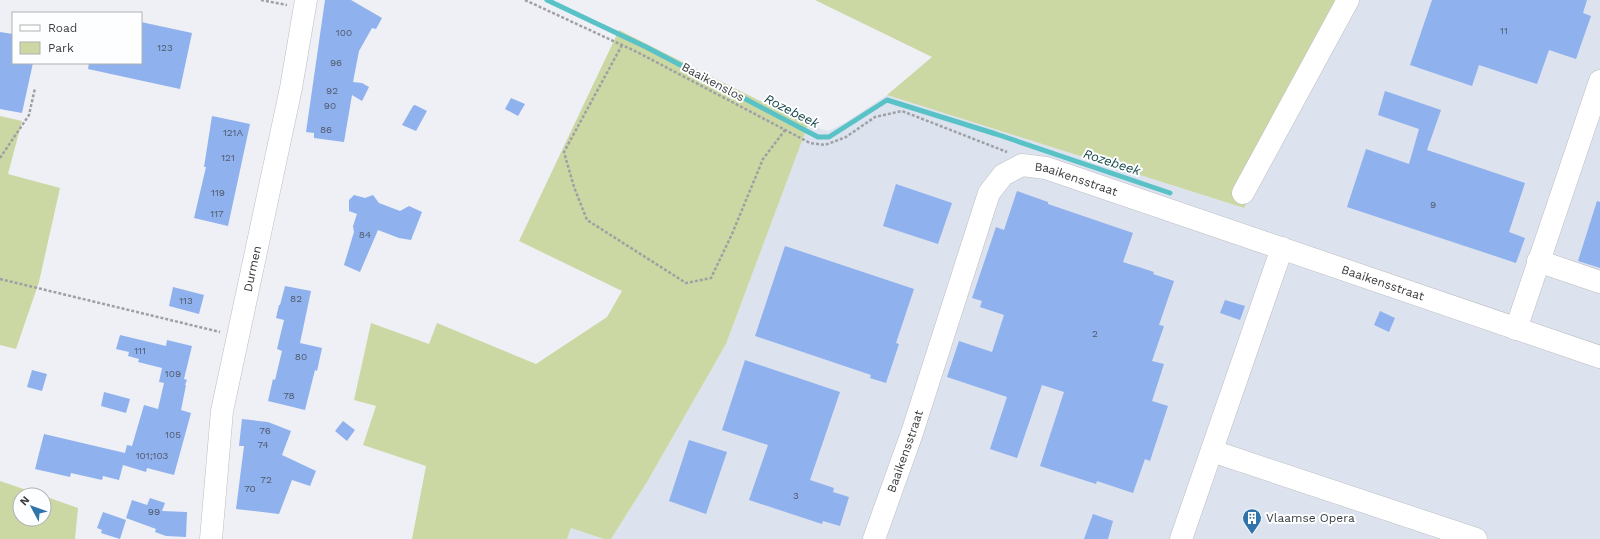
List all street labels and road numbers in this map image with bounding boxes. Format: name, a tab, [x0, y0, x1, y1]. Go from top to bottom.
street label: Baaikenslos	[679, 60, 747, 104]
street label: Baaikensstraat	[1034, 160, 1119, 199]
street label: Durmen	[241, 244, 264, 293]
street label: Baaikensstraat	[1340, 262, 1426, 303]
street label: Baaikensstraat	[884, 408, 926, 494]

